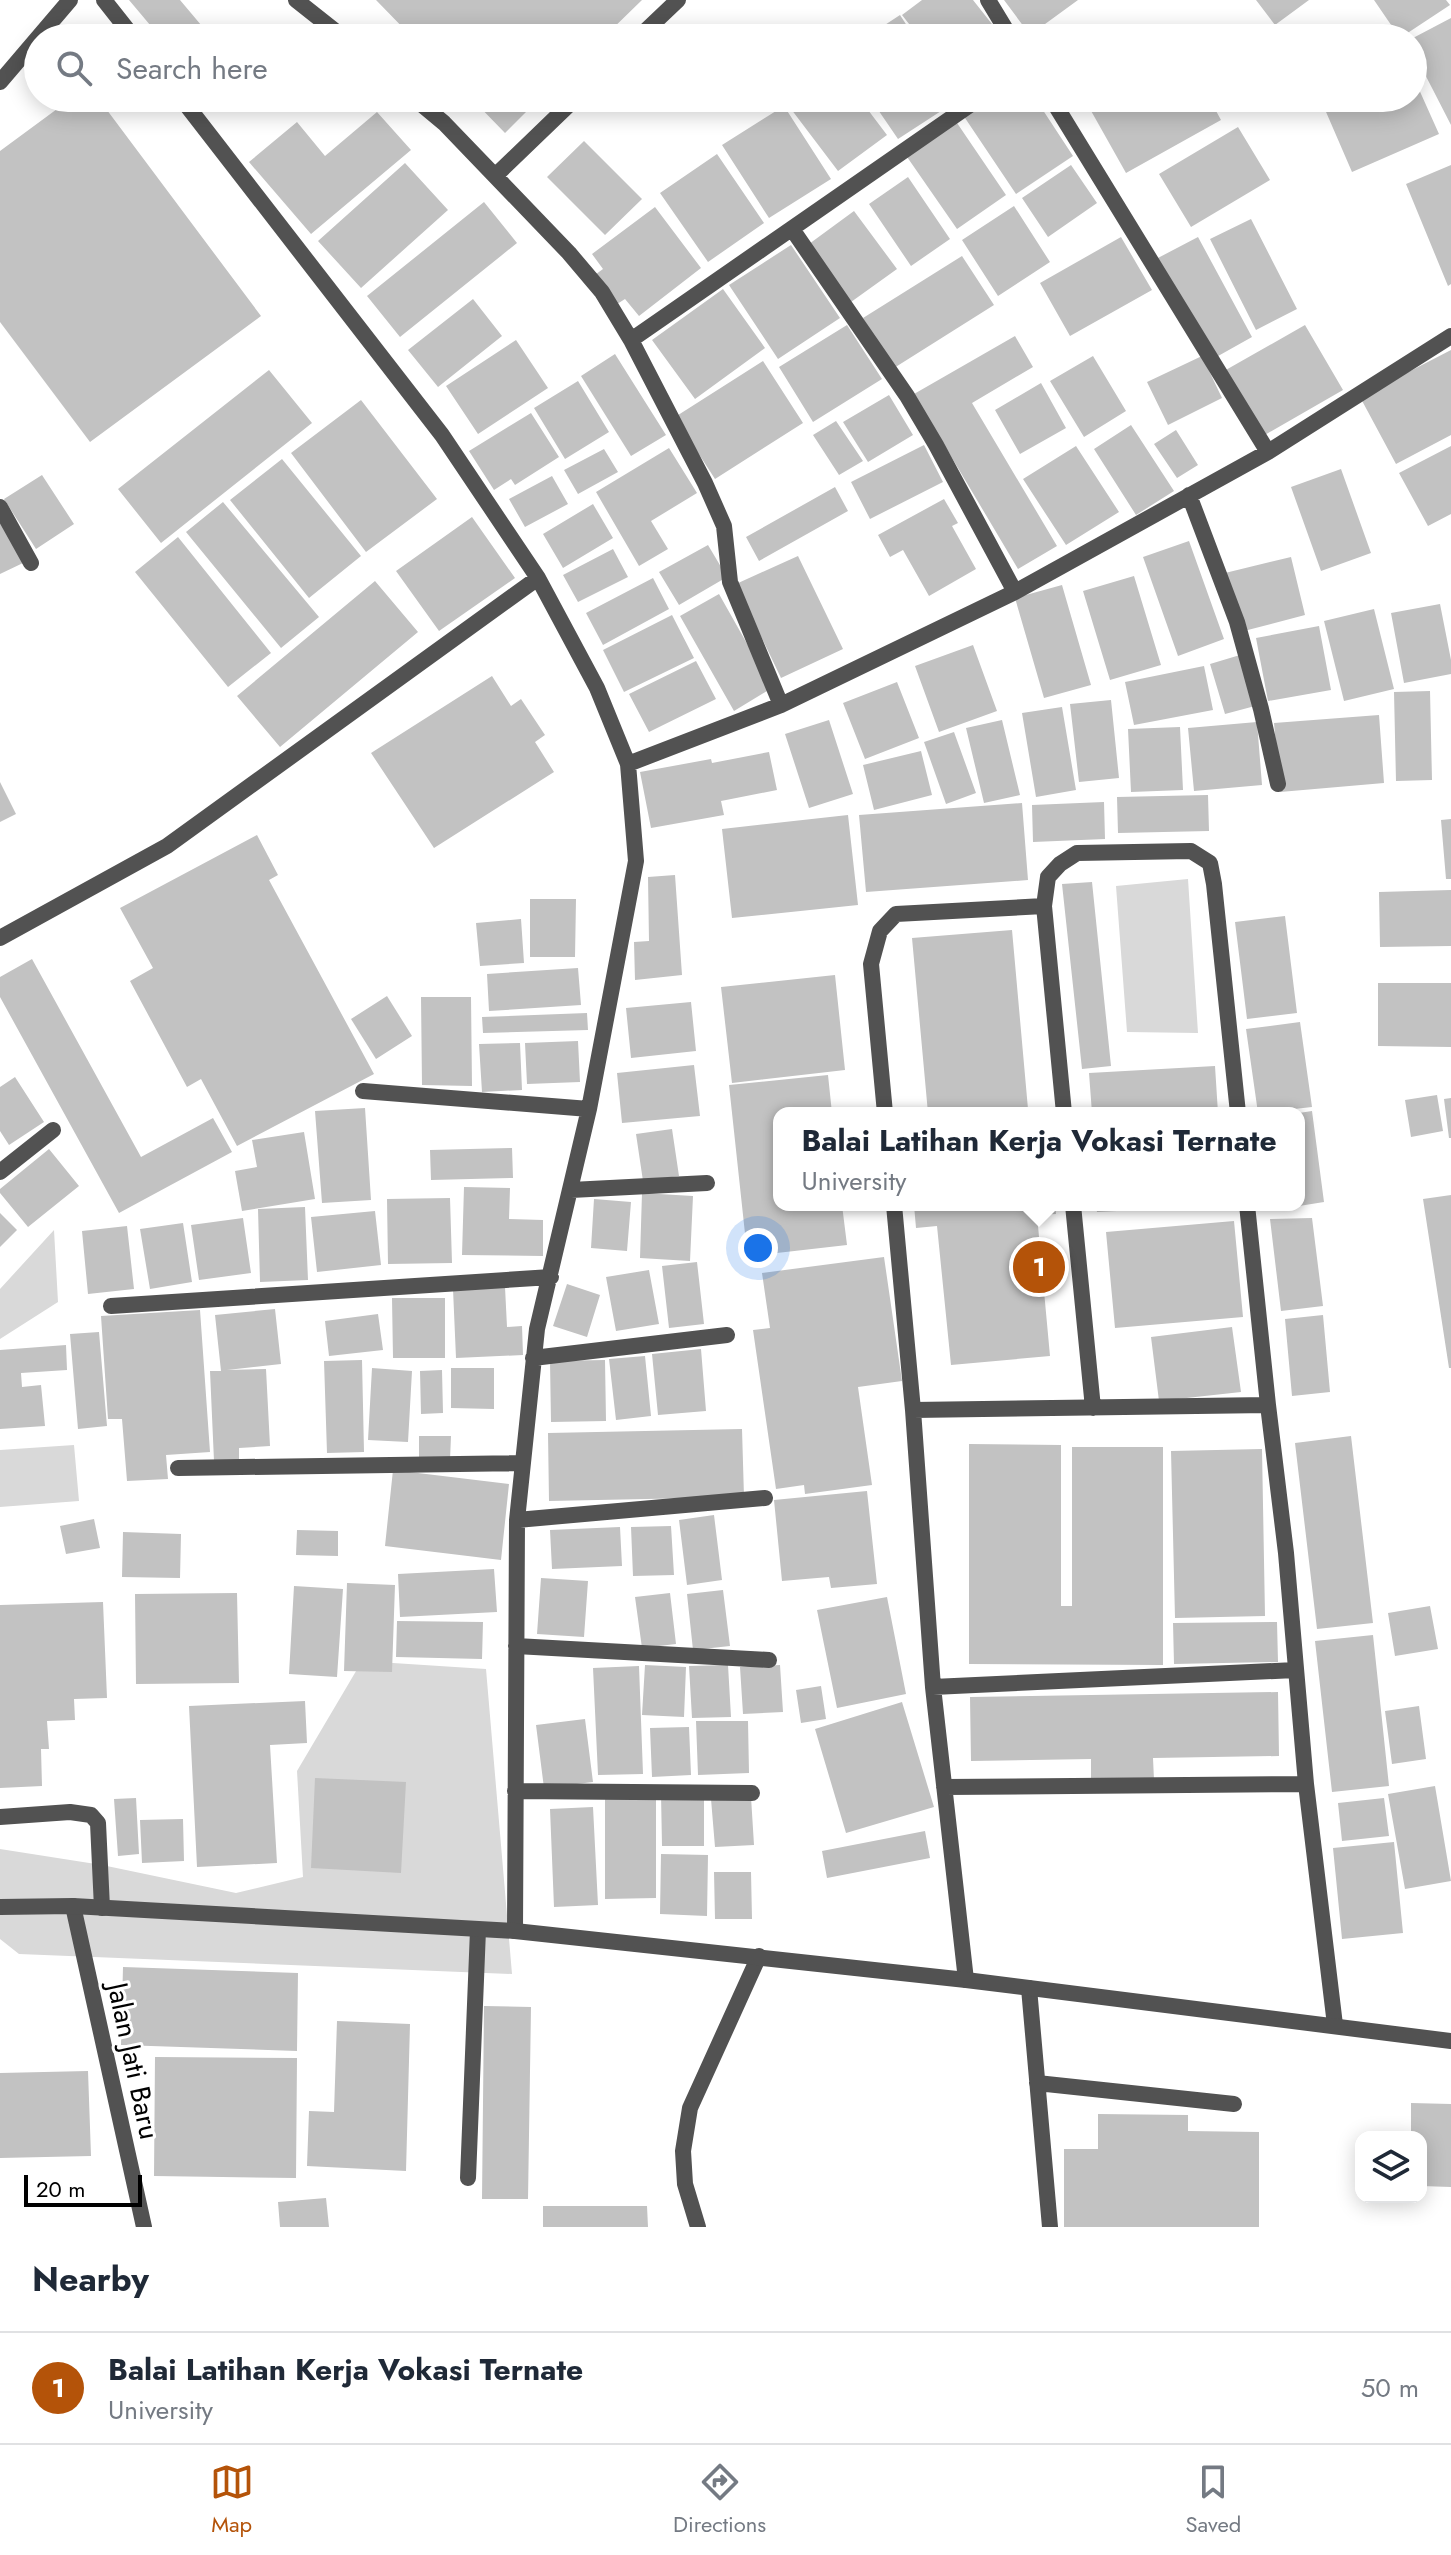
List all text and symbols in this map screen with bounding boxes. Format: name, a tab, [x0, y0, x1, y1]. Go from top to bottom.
search box	[24, 24, 1427, 112]
icon: search	[52, 46, 96, 90]
text: Search here	[116, 47, 268, 90]
popup	[773, 1107, 1305, 1211]
text: Balai Latihan Kerja Vokasi Ternate	[801, 1119, 1277, 1162]
text: University	[801, 1162, 906, 1200]
your location	[738, 1228, 778, 1268]
pin: 1	[1013, 1237, 1065, 1297]
street label: Jalan Jati Baru	[96, 1975, 170, 2143]
map controls	[1355, 2131, 1427, 2203]
button: layers	[1355, 2131, 1427, 2203]
scale bar	[24, 2171, 142, 2207]
text: 20 m	[36, 2173, 85, 2205]
text: Nearby	[32, 2255, 149, 2304]
text: Balai Latihan Kerja Vokasi Ternate	[108, 2348, 583, 2391]
text: 1	[51, 2369, 65, 2407]
text: 50 m	[1361, 2369, 1419, 2407]
text: University	[108, 2391, 213, 2429]
tab: Map	[210, 2460, 254, 2540]
tab: Directions	[673, 2460, 766, 2540]
tab: Saved	[1186, 2460, 1241, 2540]

